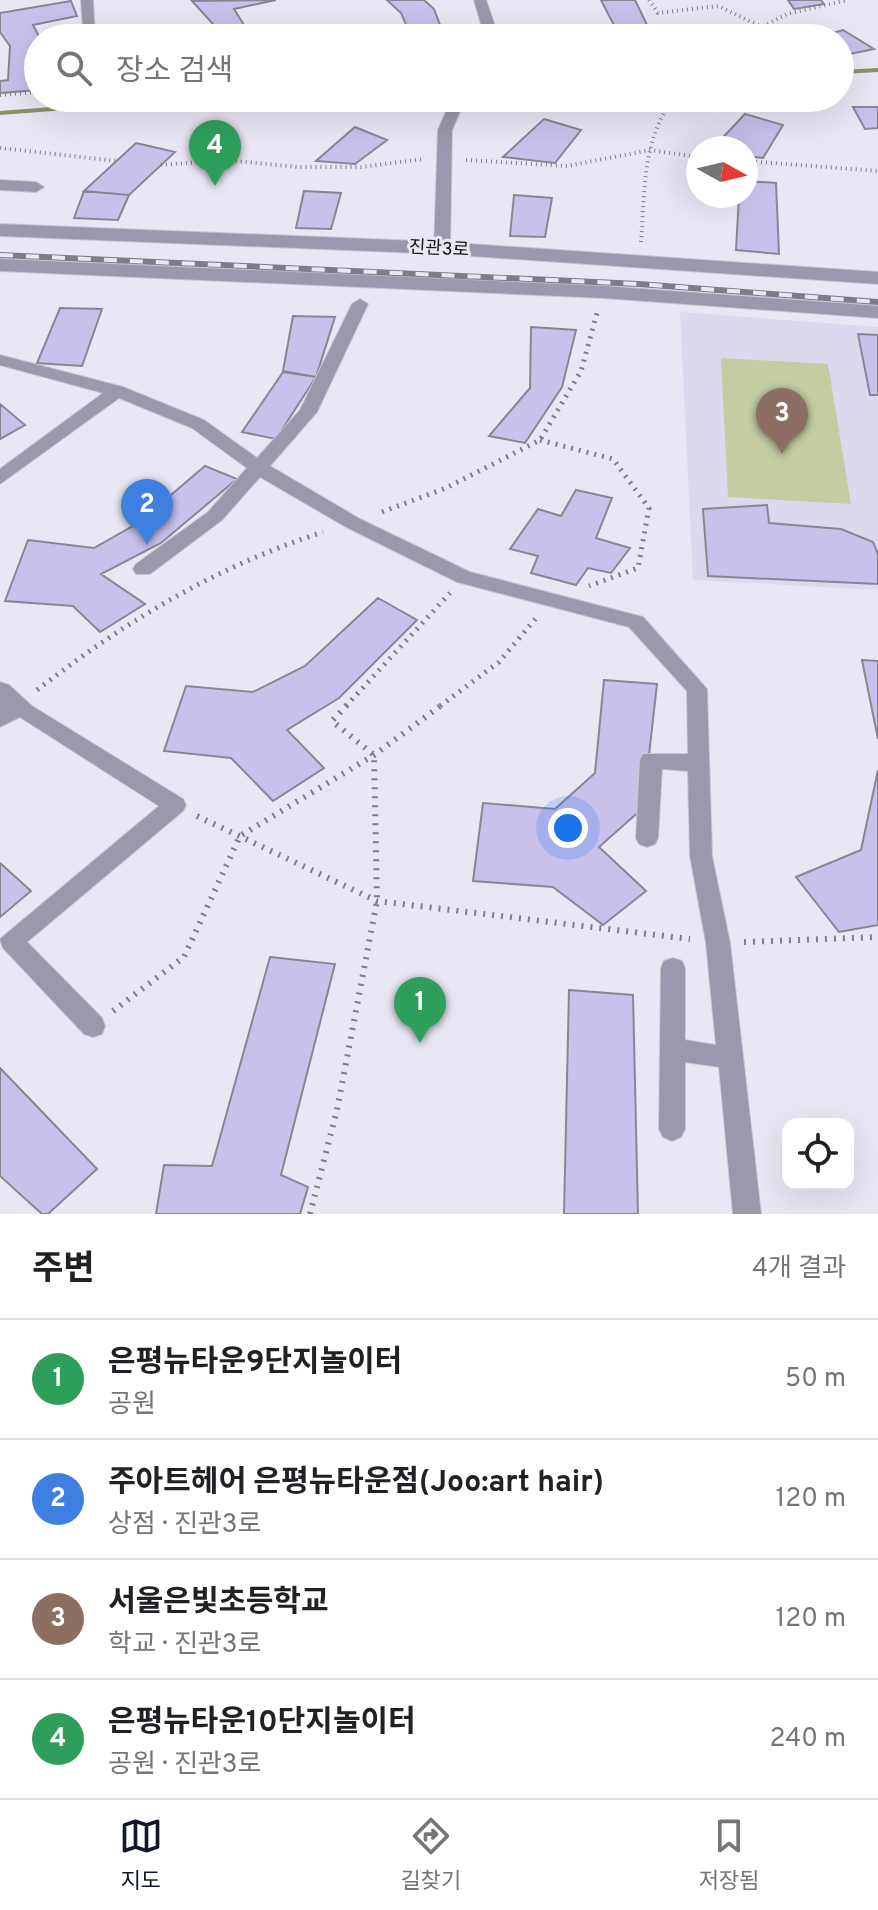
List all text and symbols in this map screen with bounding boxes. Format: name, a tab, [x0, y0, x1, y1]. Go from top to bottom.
search box	[24, 24, 854, 112]
icon: search	[52, 46, 96, 90]
text: 장소 검색	[116, 54, 233, 91]
pin: 4	[189, 120, 241, 186]
north arrow	[686, 136, 758, 208]
street label: 진관3로	[408, 236, 470, 263]
pin: 3	[756, 388, 808, 454]
pin: 2	[121, 479, 173, 545]
your location	[548, 808, 588, 848]
pin: 1	[394, 977, 446, 1043]
map controls	[782, 1118, 854, 1190]
button: locate	[782, 1118, 854, 1190]
text: 주변	[32, 1249, 95, 1292]
text: 4개 결과	[752, 1253, 846, 1286]
text: 은평뉴타운9단지놀이터	[108, 1345, 402, 1382]
text: 1	[53, 1363, 63, 1396]
text: 50 m	[785, 1363, 846, 1396]
text: 공원	[108, 1389, 156, 1422]
text: 주아트헤어 은평뉴타운점(Joo:art hair)	[108, 1465, 604, 1502]
text: 2	[50, 1483, 66, 1516]
text: 120 m	[776, 1483, 846, 1516]
text: 상점 · 진관3로	[108, 1509, 261, 1542]
text: 서울은빛초등학교	[108, 1585, 329, 1622]
text: 3	[50, 1603, 66, 1636]
text: 120 m	[776, 1603, 846, 1636]
text: 학교 · 진관3로	[108, 1629, 261, 1662]
text: 은평뉴타운10단지놀이터	[108, 1705, 416, 1742]
text: 4	[50, 1723, 66, 1756]
text: 240 m	[769, 1723, 846, 1756]
text: 공원 · 진관3로	[108, 1749, 261, 1782]
tab: 지도	[119, 1814, 163, 1896]
tab: 길찾기	[400, 1814, 461, 1896]
tab: 저장됨	[698, 1814, 759, 1896]

